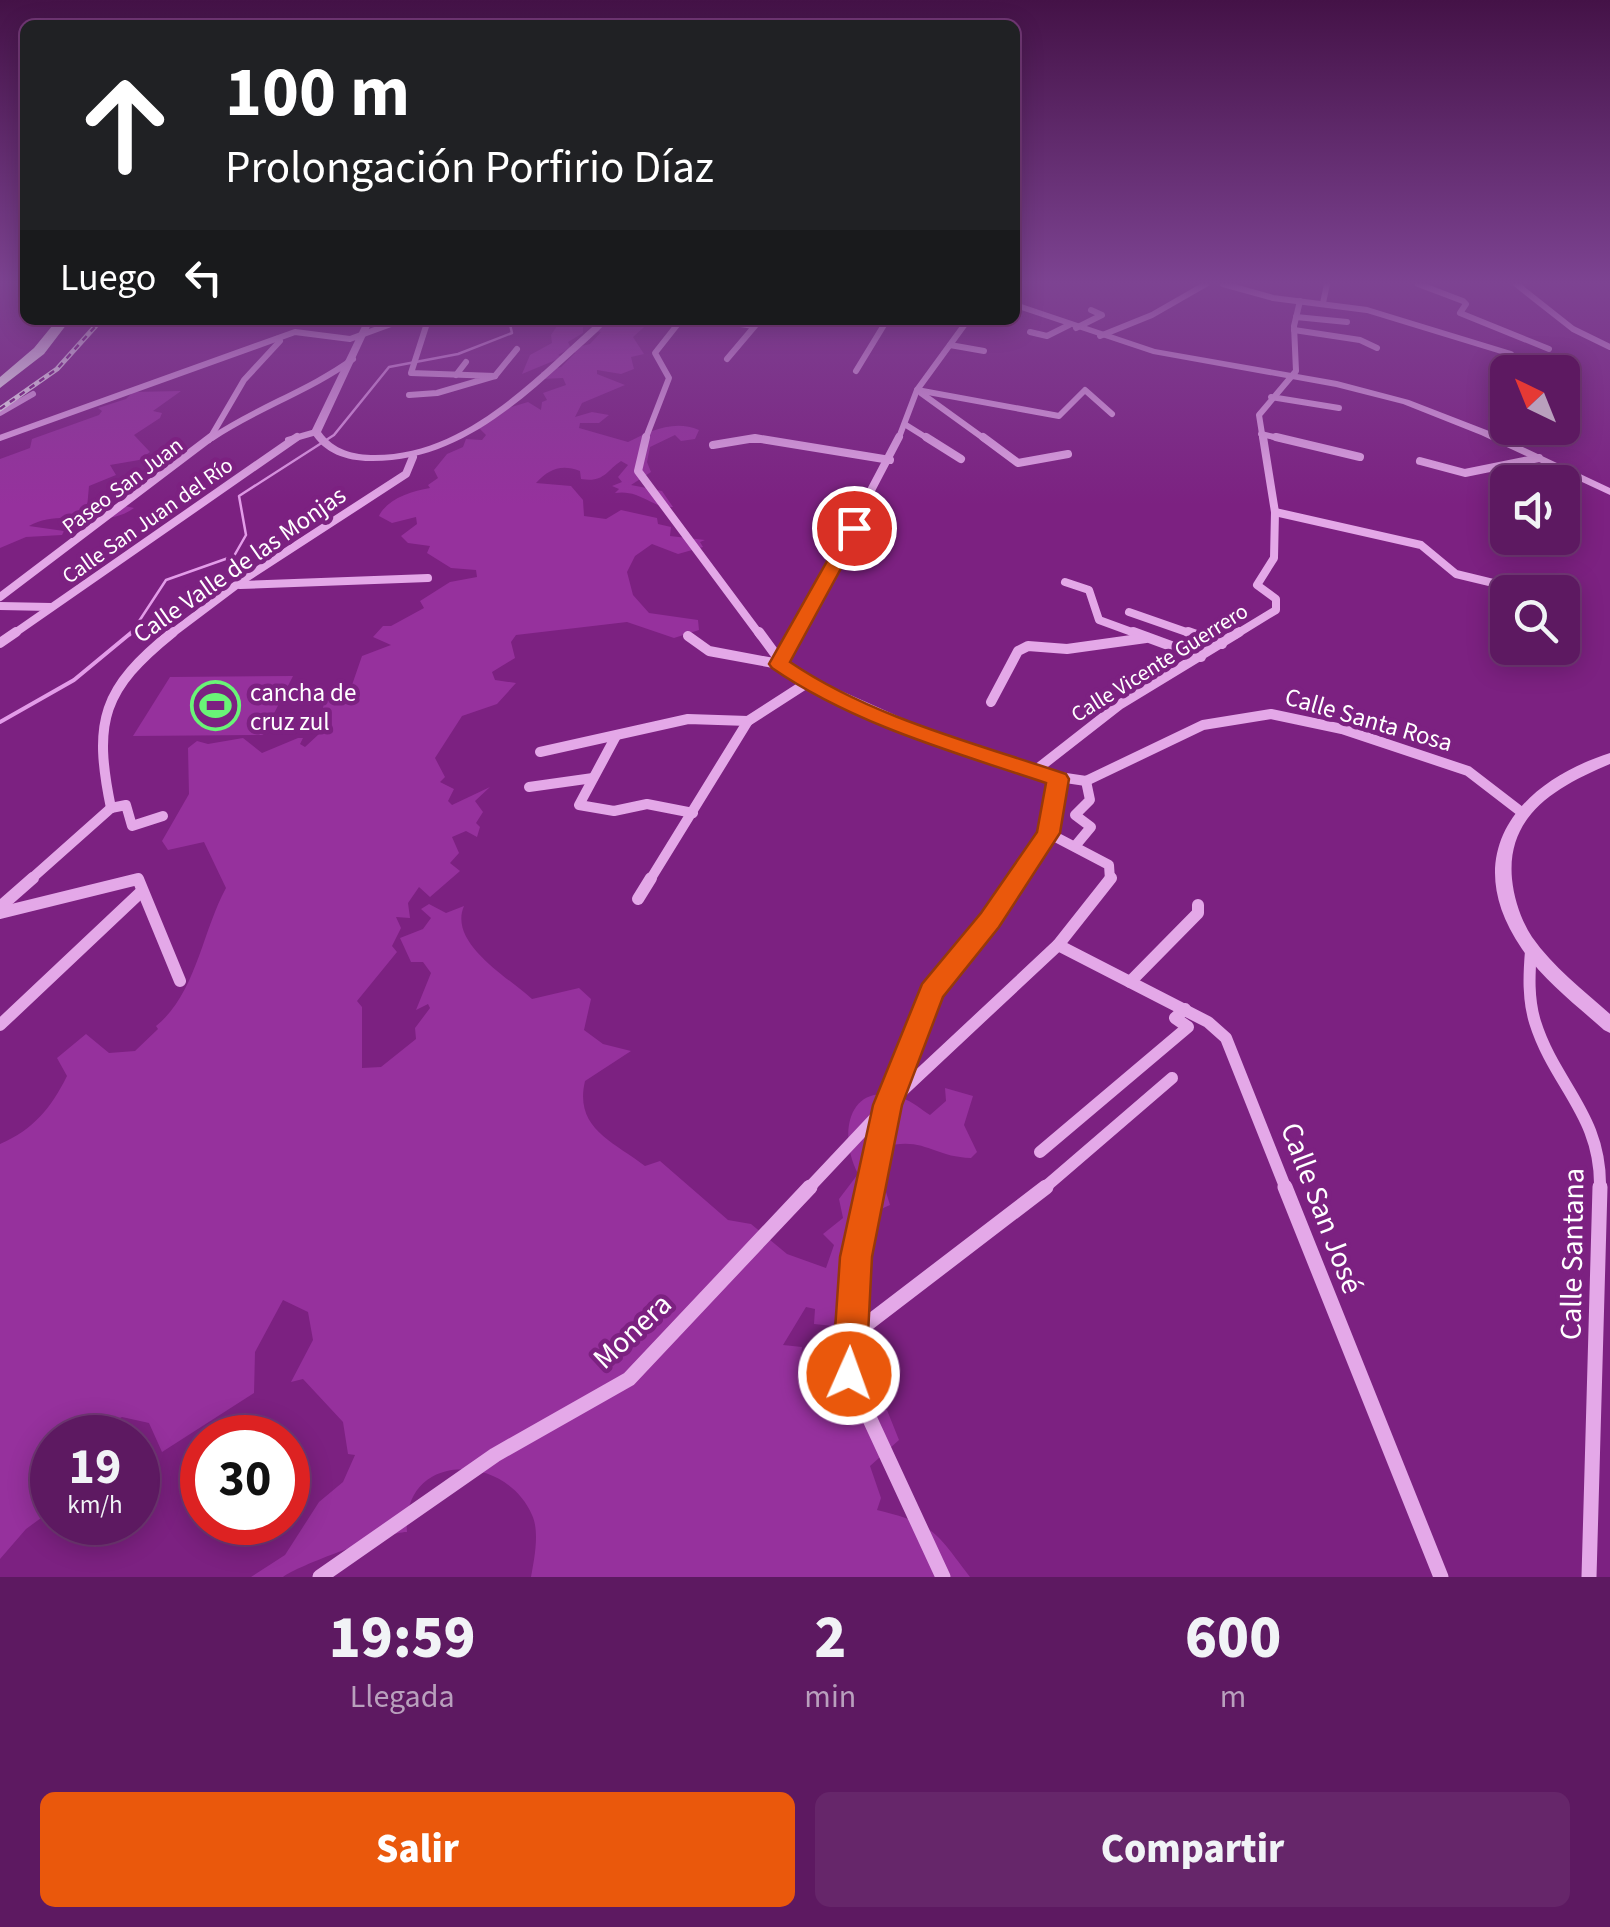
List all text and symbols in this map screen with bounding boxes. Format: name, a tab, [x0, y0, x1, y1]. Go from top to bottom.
text: 100 m	[225, 43, 410, 143]
icon: ahead	[60, 60, 190, 190]
text: Prolongación Porfirio Díaz	[225, 136, 714, 200]
icon: left	[176, 250, 231, 305]
text: Luego	[60, 251, 156, 305]
north arrow	[1490, 355, 1580, 445]
map controls	[1490, 355, 1580, 665]
street label: Paseo San Juan	[55, 430, 190, 542]
street label: Calle San Juan del Río	[55, 450, 240, 592]
button: sound	[1490, 465, 1580, 555]
street label: Calle Valle de las Monjas	[126, 478, 353, 652]
pin	[812, 486, 897, 571]
icon: arrive	[827, 501, 882, 556]
button: search	[1490, 575, 1580, 665]
street label: Calle Vicente Guerrero	[1065, 595, 1254, 730]
place label: cancha de cruz zul	[250, 675, 356, 740]
street label: Calle Santa Rosa	[1281, 679, 1457, 761]
sports icon: cancha de cruz zul	[189, 680, 241, 732]
street label: Calle San José	[1269, 1116, 1374, 1300]
street label: Calle Santana	[1550, 1168, 1595, 1340]
street label: Monera	[583, 1284, 681, 1379]
position arrow	[797, 1322, 901, 1426]
speed limit sign: 30	[180, 1415, 310, 1545]
text: 19	[69, 1432, 121, 1503]
text: km/h	[67, 1487, 123, 1523]
text: 19:59	[329, 1596, 476, 1681]
text: 2	[814, 1596, 846, 1681]
text: 600	[1185, 1596, 1281, 1681]
text: Llegada	[350, 1674, 455, 1720]
text: min	[804, 1674, 856, 1720]
text: m	[1220, 1674, 1246, 1720]
button: Salir	[40, 1792, 795, 1907]
button: Compartir	[815, 1792, 1570, 1907]

